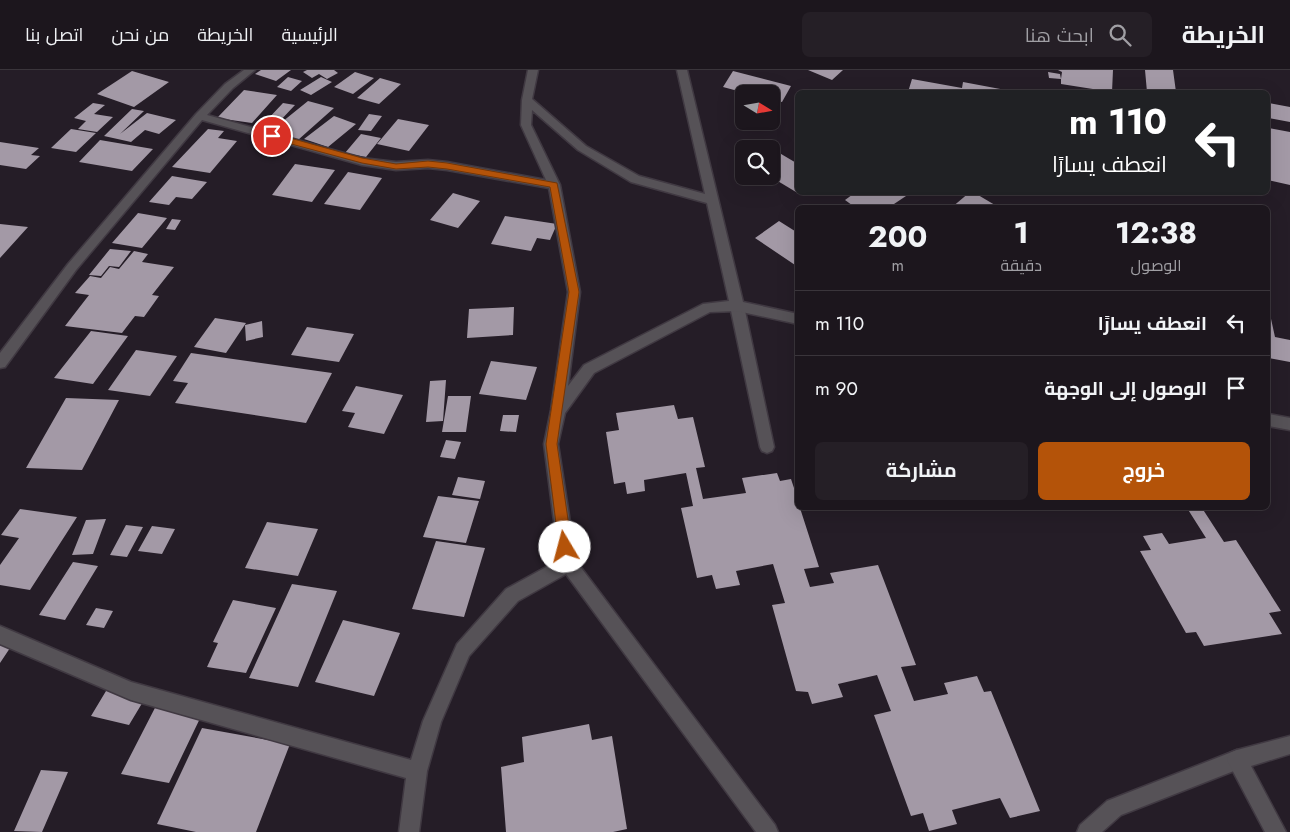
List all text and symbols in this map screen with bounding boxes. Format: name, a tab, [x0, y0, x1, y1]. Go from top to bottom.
search box	[802, 12, 1152, 57]
text: الخريطة	[1182, 17, 1265, 52]
icon: search	[1106, 21, 1134, 49]
text: اتصل بنا	[25, 22, 83, 48]
text: من نحن	[111, 22, 169, 48]
text: الخريطة	[197, 22, 253, 48]
text: الرئيسية	[281, 22, 338, 48]
text: ابحث هنا	[1025, 22, 1094, 49]
north arrow	[735, 85, 780, 130]
map controls	[735, 85, 780, 185]
text: 110 m	[1069, 97, 1167, 147]
icon: left	[1185, 110, 1250, 175]
pin	[251, 115, 293, 157]
icon: arrive	[258, 122, 286, 150]
button: search	[735, 140, 780, 185]
text: انعطف يسارًا	[1052, 148, 1167, 180]
text: 1	[1014, 211, 1029, 254]
text: 12:38	[1115, 211, 1197, 254]
text: 200	[868, 215, 927, 258]
text: m	[891, 254, 904, 277]
text: دقيقة	[1000, 254, 1042, 277]
text: الوصول	[1131, 254, 1181, 277]
icon: left	[1222, 309, 1250, 337]
text: 110 m	[815, 310, 864, 337]
text: انعطف يسارًا	[1098, 310, 1207, 337]
icon: arrive	[1222, 374, 1250, 402]
text: 90 m	[815, 375, 858, 402]
text: الوصول إلى الوجهة	[1044, 375, 1207, 402]
button: مشاركة	[815, 442, 1028, 500]
button: خروج	[1038, 442, 1250, 500]
position arrow	[538, 520, 590, 572]

